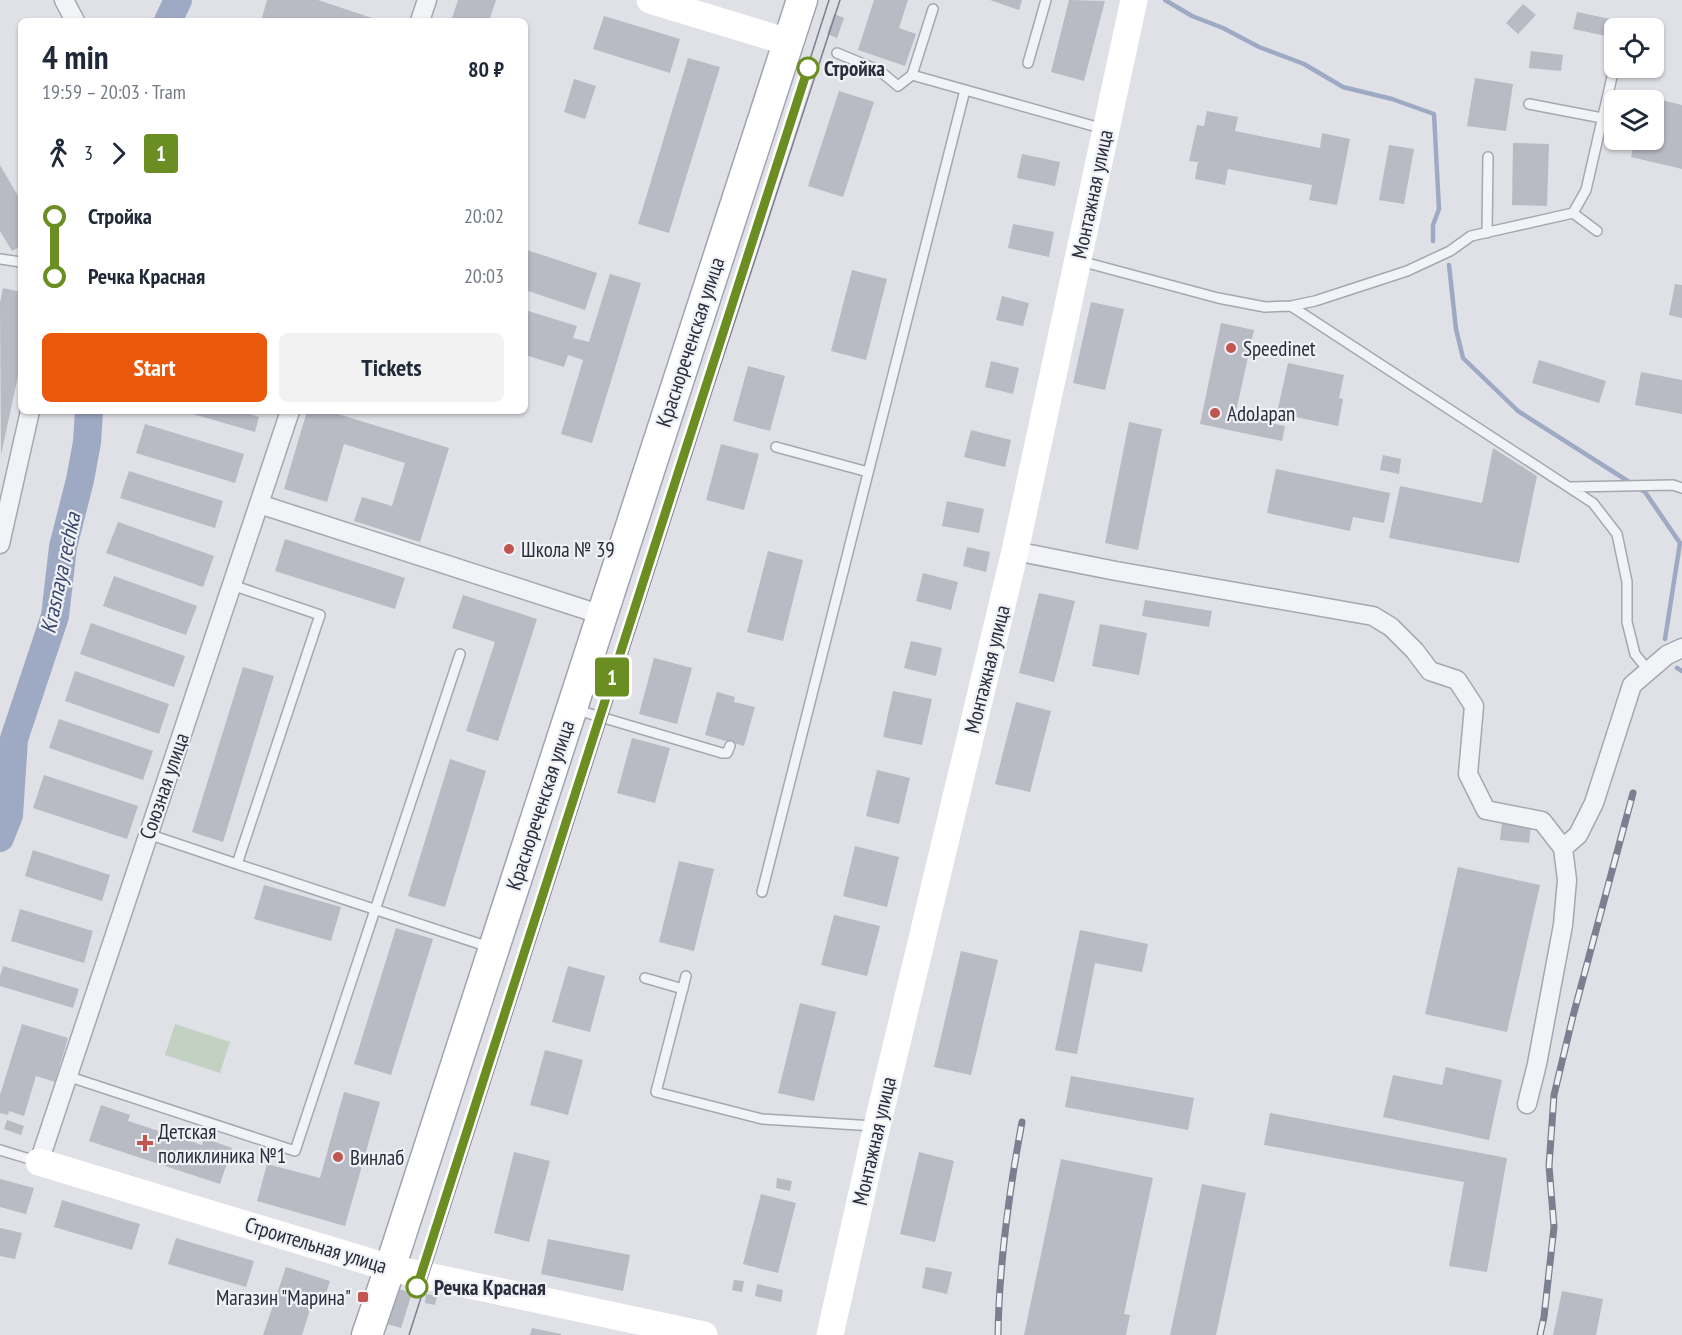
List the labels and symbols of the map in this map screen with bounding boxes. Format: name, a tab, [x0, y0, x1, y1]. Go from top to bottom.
place label: Стройка	[824, 55, 885, 82]
marker: Стройка	[797, 57, 819, 79]
street label: Монтажная улица	[1065, 127, 1119, 261]
street label: Краснореченская улица	[650, 254, 730, 430]
place label: Speedinet	[1243, 335, 1316, 362]
marker: Speedinet	[1224, 341, 1238, 355]
place label: AdoJapan	[1227, 400, 1295, 427]
marker: AdoJapan	[1208, 406, 1222, 420]
water label: Krasnaya rechka	[34, 509, 87, 636]
place label: Школа № 39	[521, 536, 615, 563]
marker: Школа № 39	[502, 542, 516, 556]
street label: Монтажная улица	[958, 602, 1016, 736]
line badge: 1	[592, 658, 632, 696]
street label: Краснореченская улица	[500, 717, 580, 893]
street label: Союзная улица	[133, 729, 195, 843]
street label: Монтажная улица	[846, 1074, 902, 1208]
place label: Детская поликлиника №1	[158, 1118, 286, 1169]
marker: Детская поликлиника №1	[136, 1134, 154, 1152]
place label: Винлаб	[350, 1144, 404, 1171]
marker: Винлаб	[331, 1150, 345, 1164]
street label: Строительная улица	[242, 1211, 390, 1279]
place label: Речка Красная	[434, 1274, 546, 1301]
marker: Речка Красная	[406, 1276, 428, 1298]
place label: Магазин "Марина"	[216, 1284, 351, 1311]
marker: Магазин "Марина"	[356, 1290, 370, 1304]

